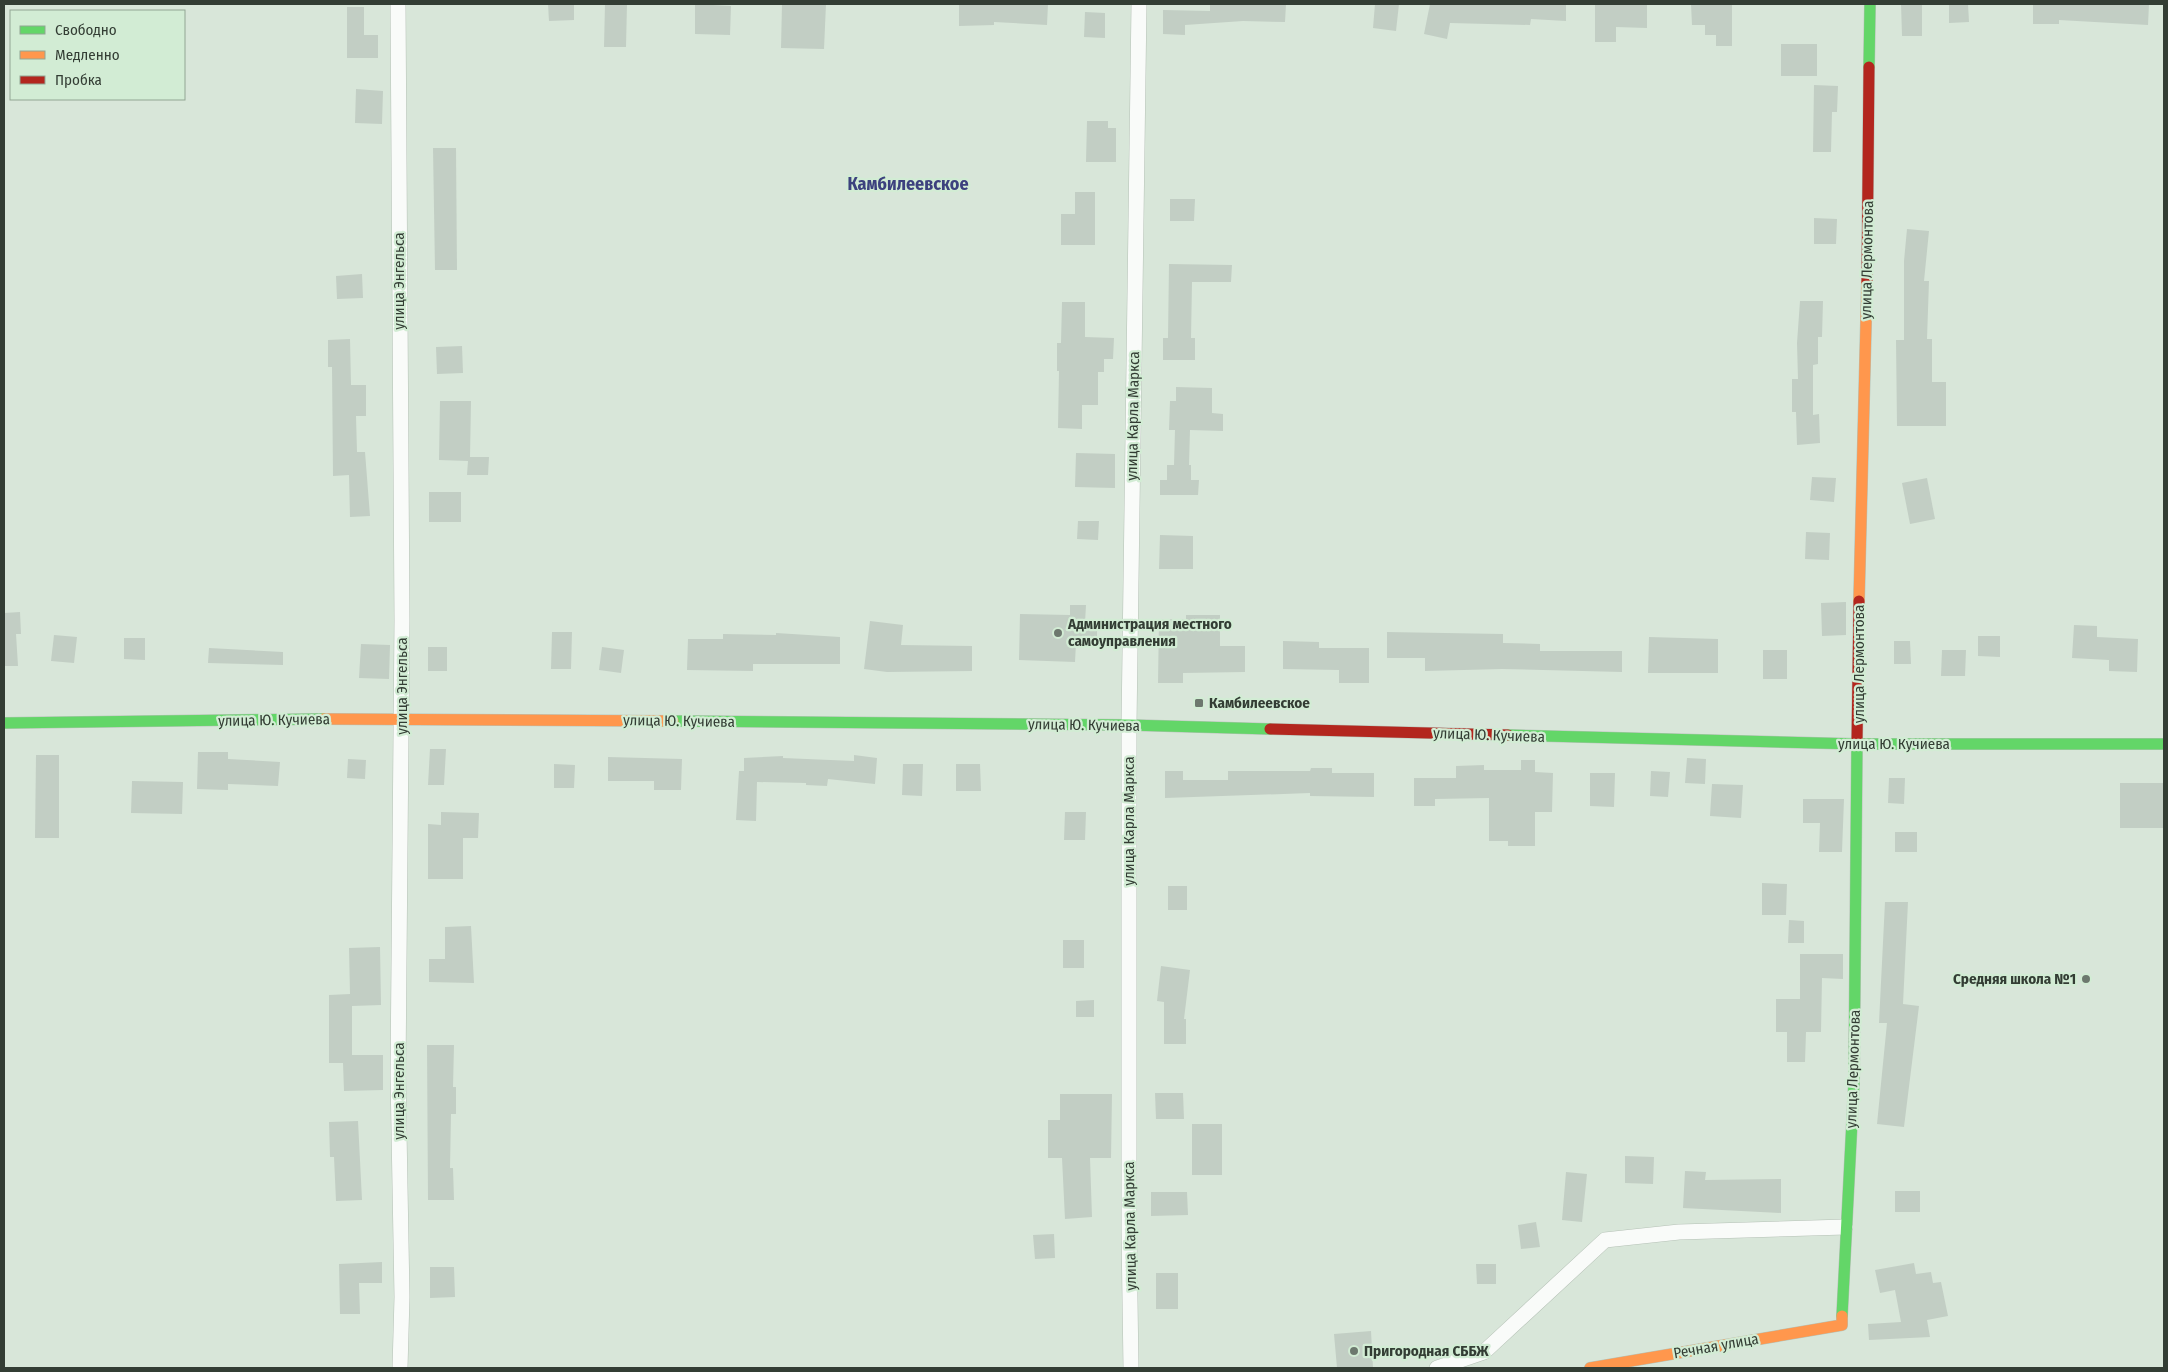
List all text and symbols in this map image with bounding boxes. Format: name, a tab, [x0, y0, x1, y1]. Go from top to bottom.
legend	[10, 10, 185, 100]
text: Свободно	[55, 21, 117, 39]
text: Медленно	[55, 46, 120, 64]
text: Пробка	[55, 71, 102, 89]
district label: Камбилеевское	[847, 173, 969, 195]
street label: улица Лермонтова	[1857, 201, 1877, 319]
street label: улица Энгельса	[390, 232, 408, 330]
street label: улица Карла Маркса	[1123, 351, 1143, 481]
street label: улица Лермонтова	[1850, 605, 1868, 723]
place label: Администрация местного самоуправления	[1067, 615, 1232, 650]
marker: Администрация местного самоуправления	[1052, 627, 1064, 639]
street label: улица Энгельса	[393, 637, 411, 735]
place label: Камбилеевское	[1209, 694, 1310, 712]
marker: Камбилеевское	[1193, 697, 1205, 709]
street label: улица Ю. Кучиева	[218, 710, 330, 730]
street label: улица Ю. Кучиева	[623, 711, 735, 731]
street label: улица Ю. Кучиева	[1028, 715, 1140, 735]
street label: улица Ю. Кучиева	[1433, 724, 1545, 746]
street label: улица Ю. Кучиева	[1838, 735, 1950, 753]
street label: улица Карла Маркса	[1120, 756, 1138, 886]
place label: Средняя школа №1	[1953, 970, 2076, 988]
marker: Средняя школа №1	[2080, 973, 2092, 985]
street label: улица Лермонтова	[1842, 1009, 1864, 1129]
street label: улица Энгельса	[390, 1042, 408, 1140]
street label: улица Карла Маркса	[1120, 1161, 1140, 1291]
street label: Речная улица	[1672, 1330, 1760, 1362]
place label: Пригородная СББЖ	[1364, 1342, 1489, 1360]
marker: Пригородная СББЖ	[1348, 1345, 1360, 1357]

